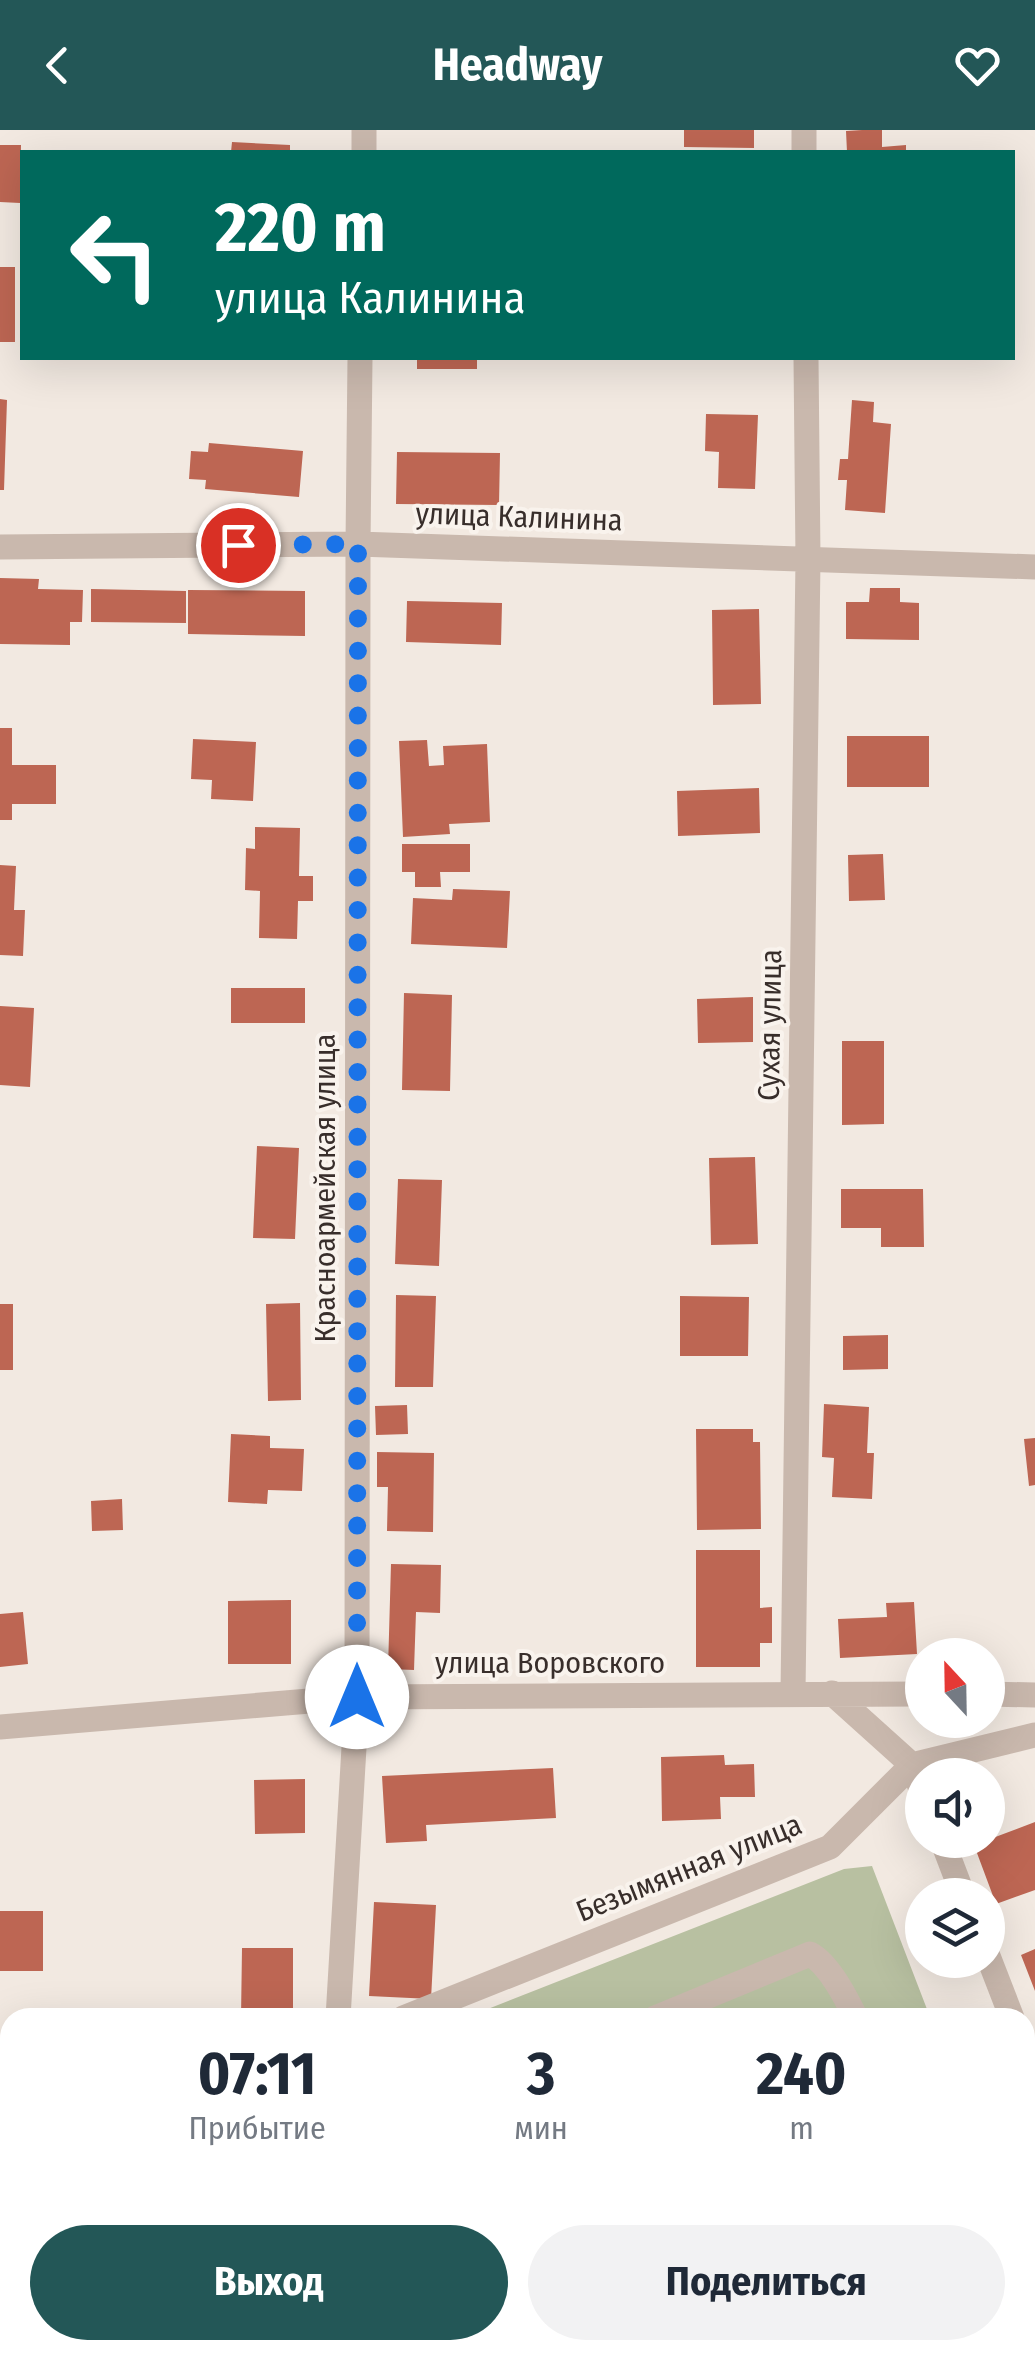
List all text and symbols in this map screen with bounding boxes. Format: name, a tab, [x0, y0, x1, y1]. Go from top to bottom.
icon: back	[30, 38, 85, 93]
text: Headway	[433, 38, 602, 92]
icon: heart	[950, 38, 1005, 93]
text: 220 m	[215, 186, 386, 270]
icon: left	[50, 190, 180, 320]
text: улица Калинина	[215, 271, 526, 325]
street label: улица Калинина	[415, 495, 623, 539]
pin	[196, 503, 281, 588]
icon: arrive	[211, 518, 266, 573]
street label: Сухая улица	[751, 949, 789, 1101]
street label: Красноармейская улица	[307, 1034, 343, 1342]
north arrow	[905, 1638, 1005, 1738]
map controls	[905, 1638, 1005, 1978]
position arrow	[305, 1645, 409, 1749]
street label: улица Воровского	[435, 1645, 665, 1681]
button: sound	[905, 1758, 1005, 1858]
street label: Безымянная улица	[571, 1806, 807, 1930]
button: layers	[905, 1878, 1005, 1978]
text: 07:11	[198, 2038, 316, 2110]
text: 3	[527, 2038, 555, 2110]
text: 240	[756, 2038, 847, 2110]
text: Прибытие	[188, 2109, 326, 2147]
text: мин	[514, 2109, 568, 2147]
text: m	[789, 2109, 814, 2147]
button: Выход	[30, 2225, 508, 2340]
button: Поделиться	[528, 2225, 1005, 2340]

